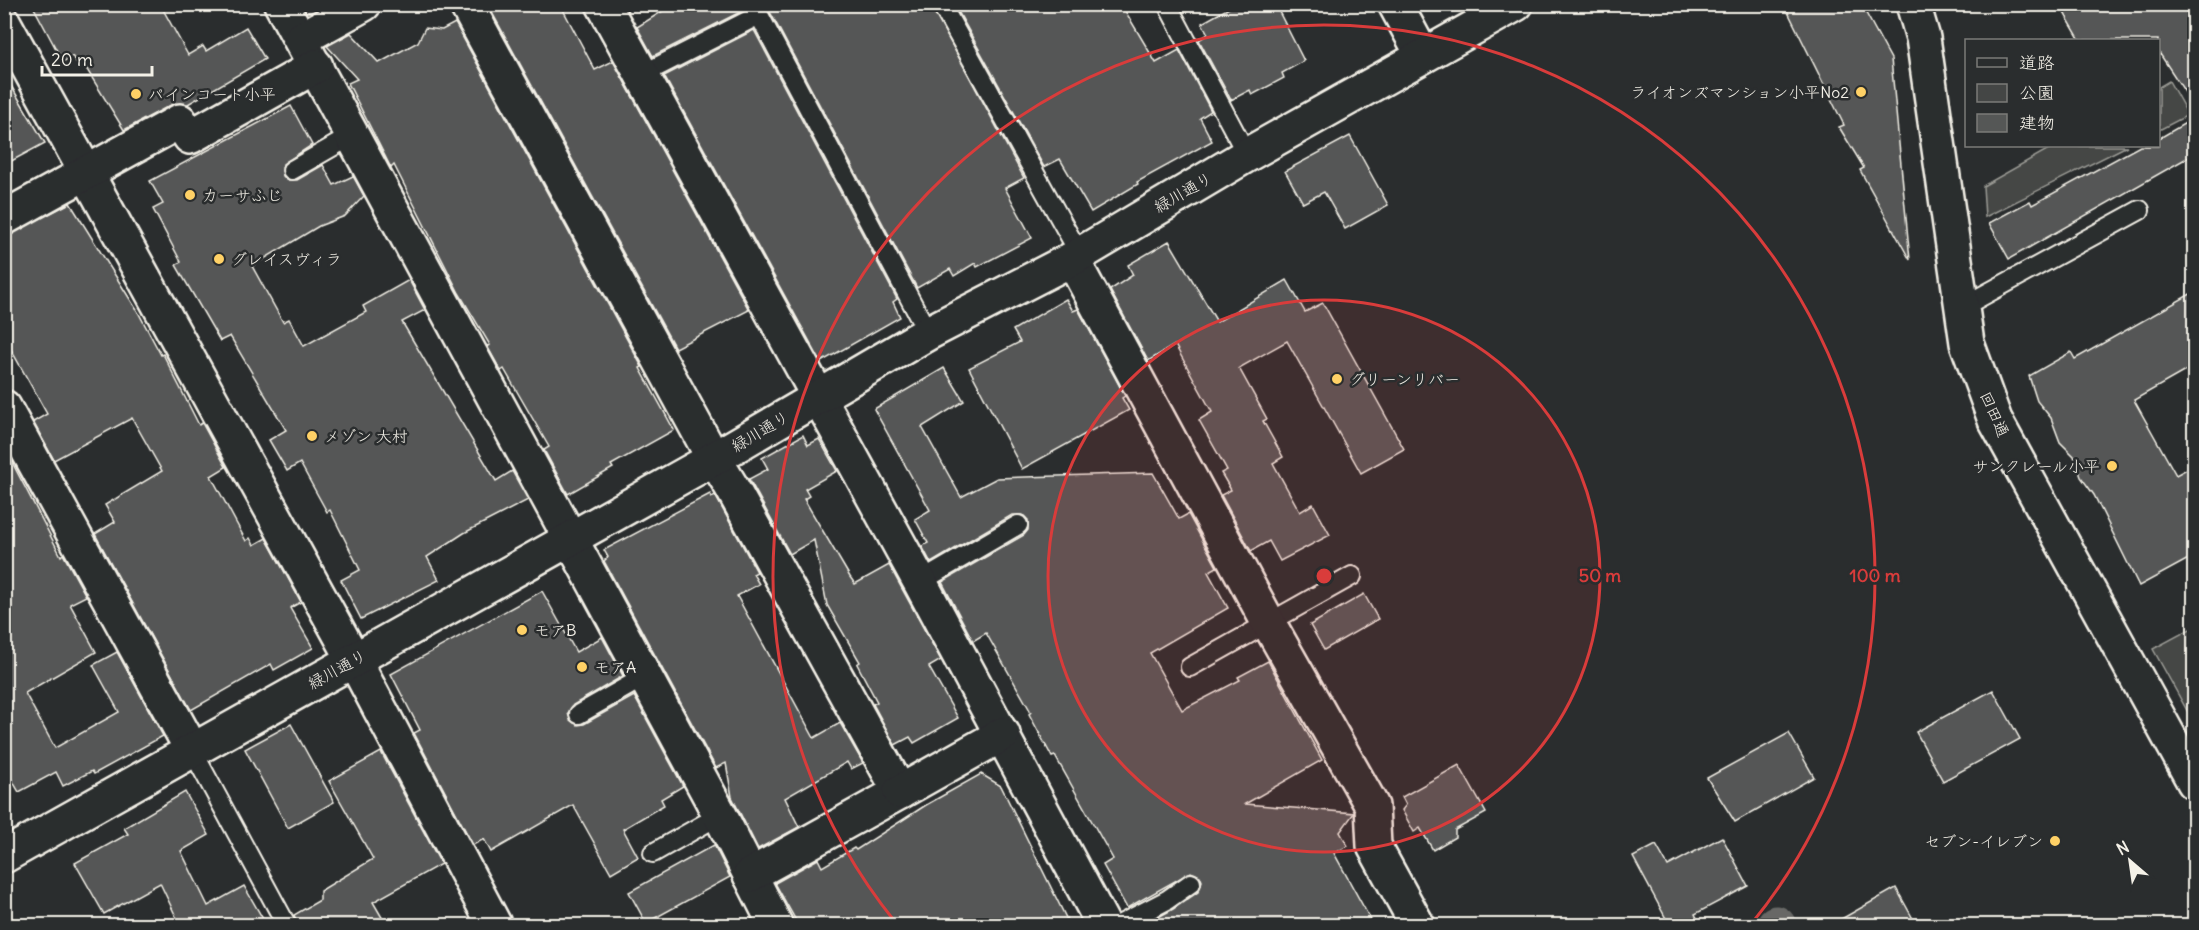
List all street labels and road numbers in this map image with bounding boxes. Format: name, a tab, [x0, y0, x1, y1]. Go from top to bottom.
street label: 緑川通り	[1150, 167, 1216, 217]
street label: 回田通	[1976, 388, 2014, 440]
street label: 緑川通り	[727, 406, 793, 456]
street label: 緑川通り	[304, 645, 370, 693]

